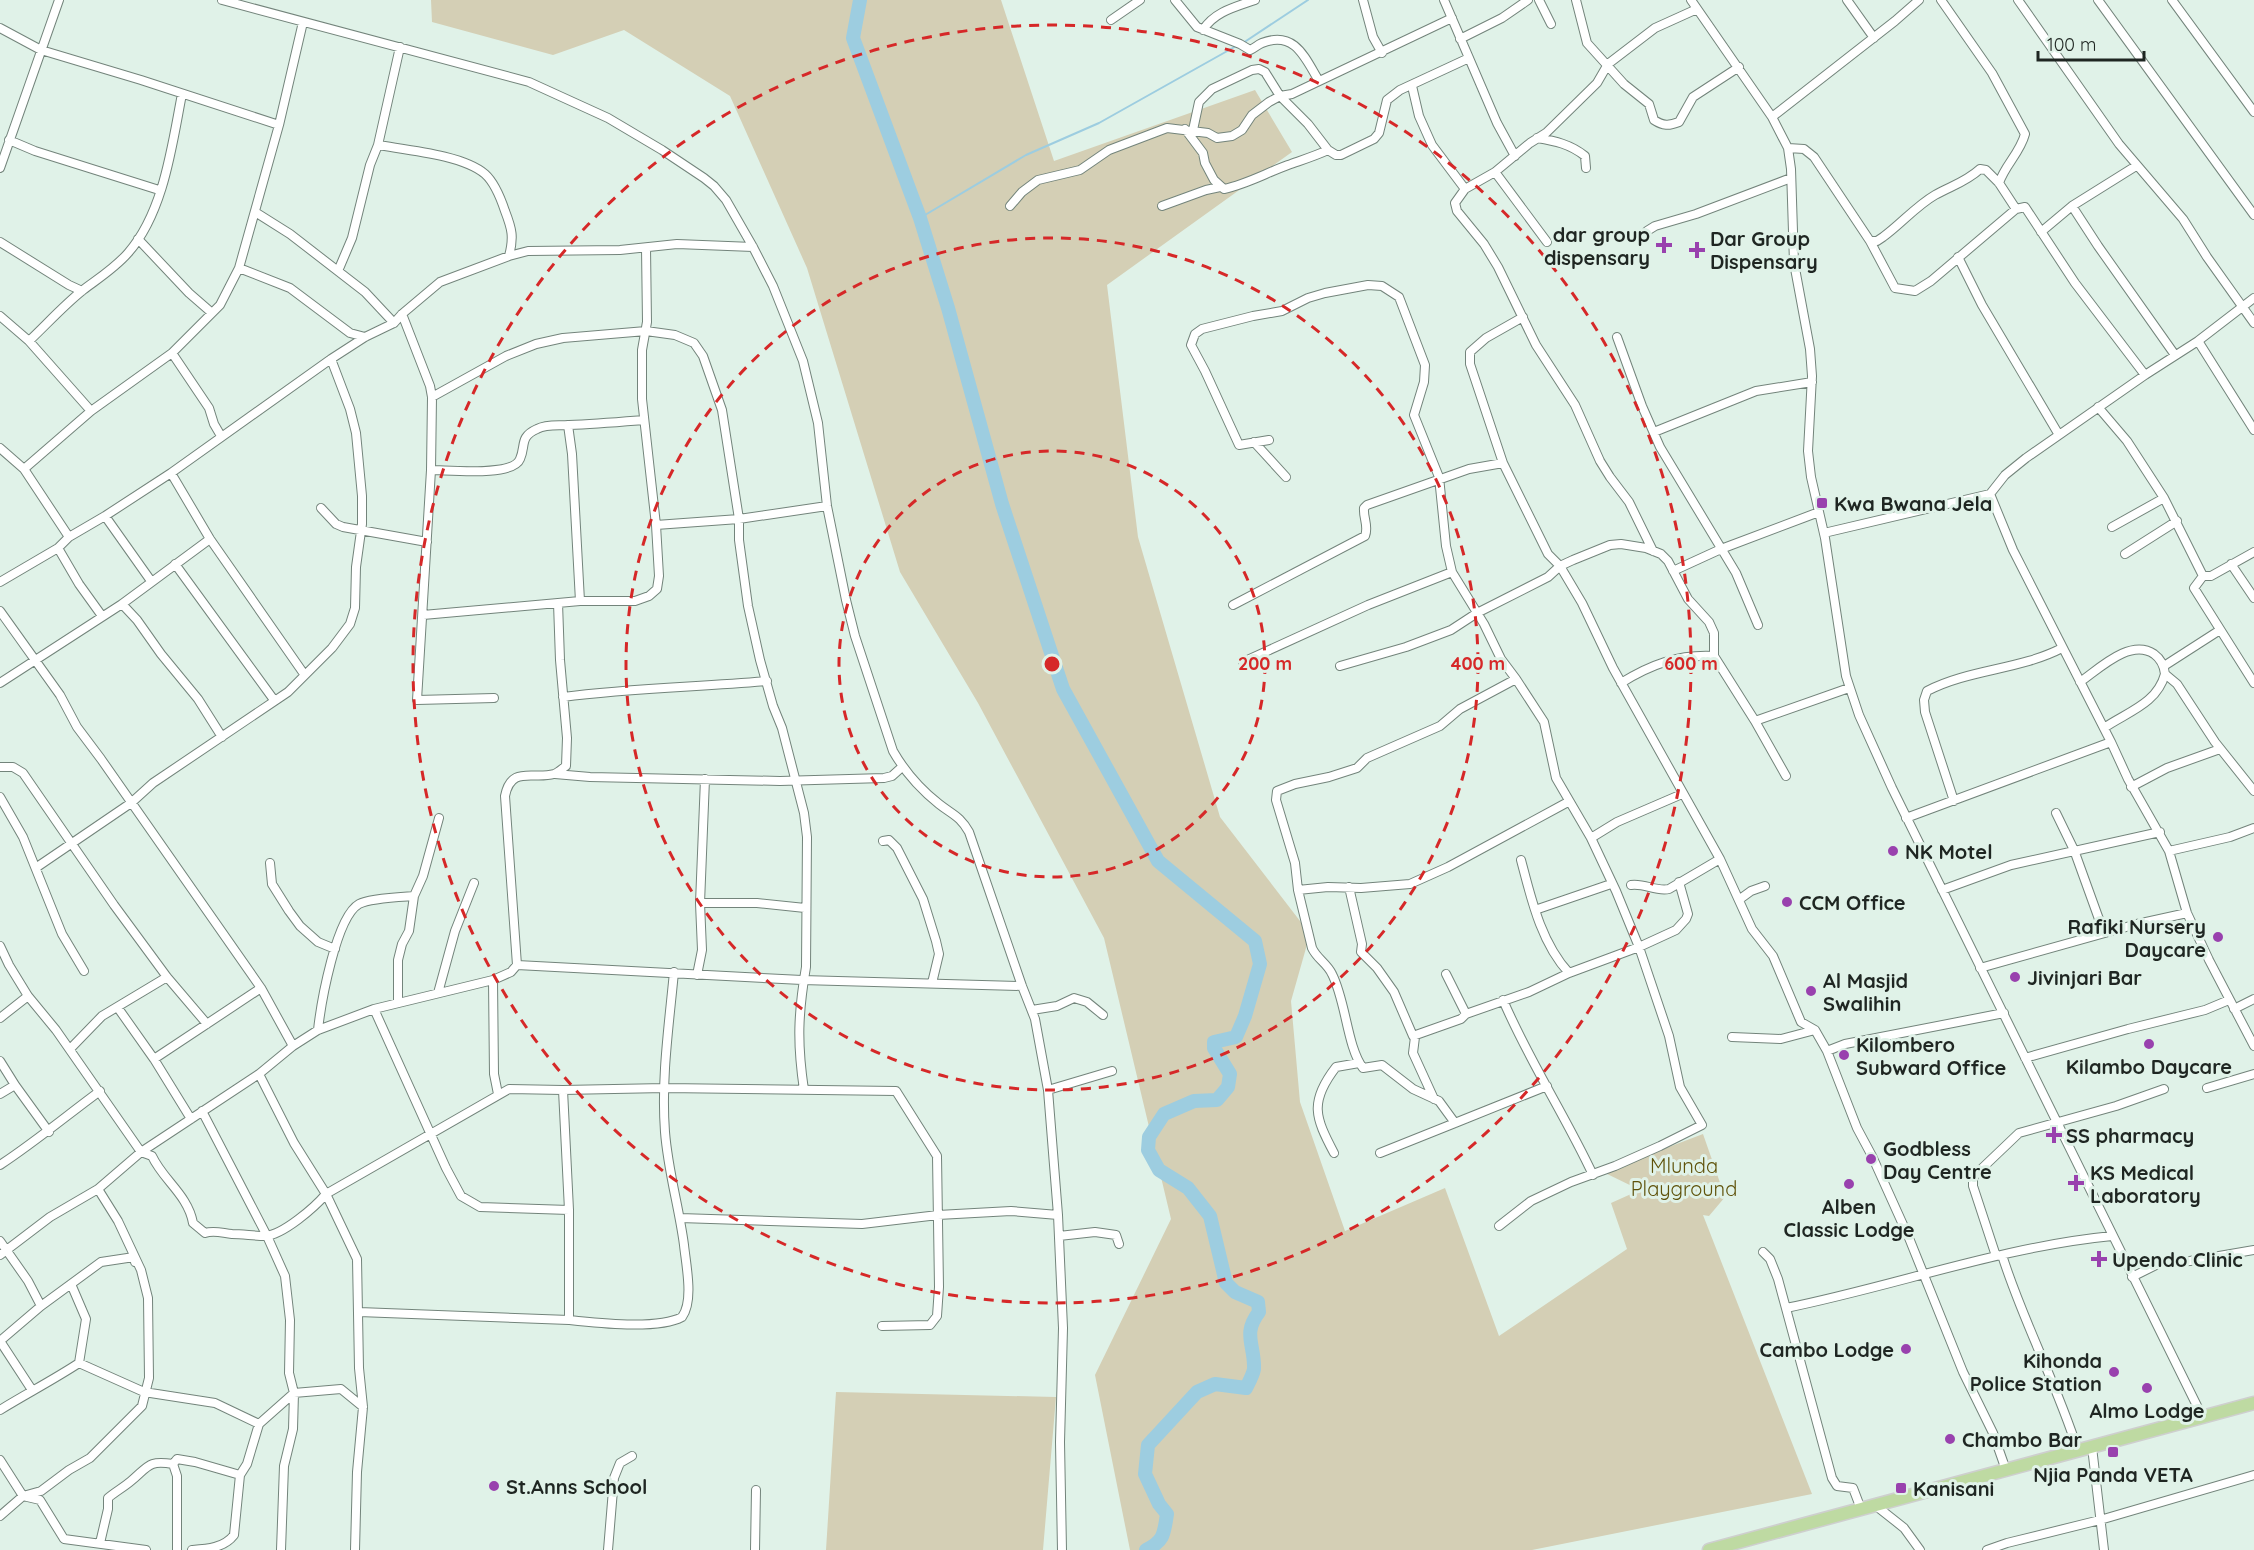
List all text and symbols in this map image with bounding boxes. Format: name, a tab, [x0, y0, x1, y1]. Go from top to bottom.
scale bar	[2038, 24, 2144, 62]
text: 100 m	[2047, 33, 2096, 56]
place label: dar group dispensary	[1544, 222, 1650, 270]
place label: Dar Group Dispensary	[1710, 226, 1818, 274]
marker: dar group dispensary	[1655, 236, 1673, 254]
marker: Dar Group Dispensary	[1688, 241, 1706, 259]
place label: Kwa Bwana Jela	[1834, 491, 1992, 516]
marker: Kwa Bwana Jela	[1815, 496, 1829, 510]
text: 200 m	[1238, 652, 1292, 675]
text: 400 m	[1451, 652, 1505, 675]
text: 600 m	[1664, 652, 1718, 675]
centre of rings	[1042, 654, 1062, 674]
place label: NK Motel	[1905, 839, 1993, 864]
marker: NK Motel	[1886, 844, 1900, 858]
place label: CCM Office	[1799, 890, 1906, 915]
marker: CCM Office	[1780, 895, 1794, 909]
place label: Rafiki Nursery Daycare	[2067, 914, 2206, 962]
marker: Rafiki Nursery Daycare	[2211, 930, 2225, 944]
place label: Jivinjari Bar	[2027, 965, 2142, 990]
place label: Al Masjid Swalihin	[1823, 968, 1908, 1016]
marker: Jivinjari Bar	[2008, 970, 2022, 984]
marker: Al Masjid Swalihin	[1804, 984, 1818, 998]
place label: Kilombero Subward Office	[1856, 1032, 2006, 1080]
marker: Kilambo Daycare	[2142, 1037, 2156, 1051]
marker: Kilombero Subward Office	[1837, 1048, 1851, 1062]
place label: Kilambo Daycare	[2066, 1054, 2232, 1079]
place label: SS pharmacy	[2066, 1123, 2194, 1148]
marker: SS pharmacy	[2047, 1128, 2061, 1142]
place label: Godbless Day Centre	[1883, 1136, 1992, 1184]
marker: Godbless Day Centre	[1864, 1152, 1878, 1166]
park label: Mlunda Playground	[1631, 1153, 1737, 1201]
place label: KS Medical Laboratory	[2090, 1160, 2201, 1208]
marker: KS Medical Laboratory	[2067, 1174, 2085, 1192]
marker: Alben Classic Lodge	[1842, 1177, 1856, 1191]
place label: Alben Classic Lodge	[1784, 1194, 1914, 1242]
place label: Upendo Clinic	[2112, 1247, 2243, 1272]
marker: Upendo Clinic	[2090, 1250, 2108, 1268]
place label: Cambo Lodge	[1759, 1337, 1894, 1362]
marker: Cambo Lodge	[1899, 1342, 1913, 1356]
place label: Kihonda Police Station	[1970, 1348, 2102, 1396]
marker: Kihonda Police Station	[2107, 1365, 2121, 1379]
marker: Almo Lodge	[2140, 1381, 2154, 1395]
place label: Almo Lodge	[2089, 1398, 2205, 1423]
place label: Chambo Bar	[1962, 1427, 2083, 1452]
marker: Chambo Bar	[1943, 1432, 1957, 1446]
marker: Njia Panda VETA	[2106, 1445, 2120, 1459]
place label: Njia Panda VETA	[2033, 1462, 2193, 1487]
place label: St.Anns School	[506, 1474, 647, 1499]
place label: Kanisani	[1913, 1476, 1994, 1501]
marker: St.Anns School	[487, 1479, 501, 1493]
marker: Kanisani	[1894, 1481, 1908, 1495]

